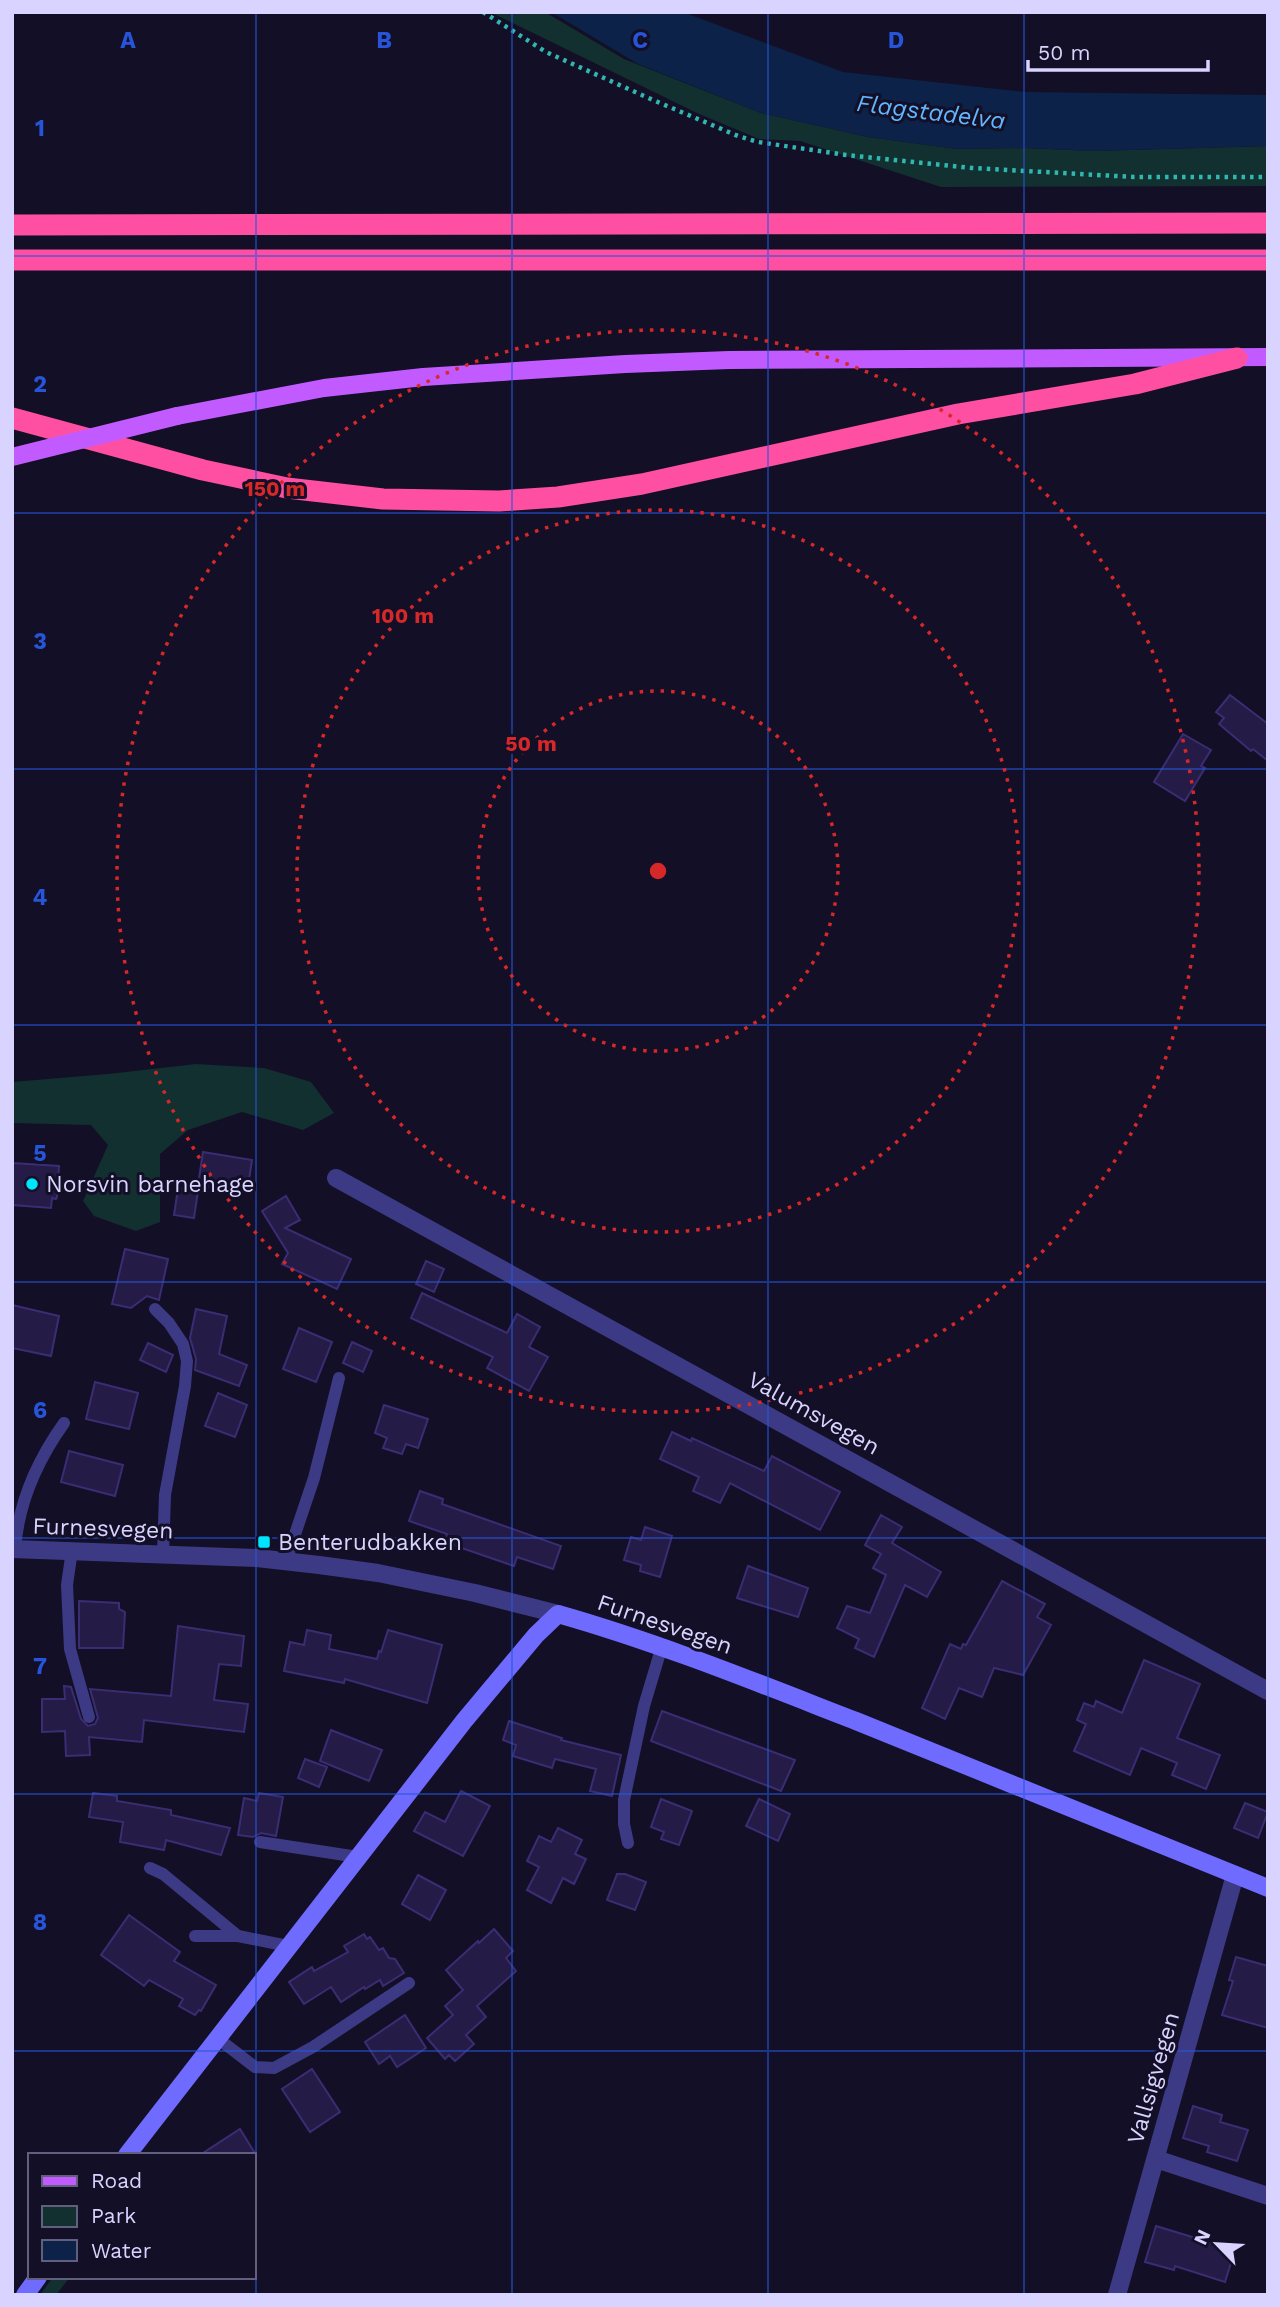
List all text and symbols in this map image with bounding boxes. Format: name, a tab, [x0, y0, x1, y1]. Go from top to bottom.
text: A	[120, 27, 136, 54]
text: B	[376, 27, 392, 54]
text: C	[632, 27, 648, 54]
text: D	[888, 27, 904, 54]
scale bar	[1028, 28, 1208, 72]
text: 50 m	[1038, 40, 1090, 65]
water label: Flagstadelva	[855, 89, 1007, 135]
text: 1	[35, 115, 45, 142]
text: 2	[33, 371, 47, 398]
text: 150 m	[245, 476, 305, 501]
text: 100 m	[372, 603, 434, 628]
text: 3	[33, 628, 47, 655]
text: 50 m	[505, 731, 557, 756]
centre of rings	[646, 859, 670, 883]
text: 4	[33, 884, 48, 911]
text: 5	[33, 1140, 47, 1167]
place label: Norsvin barnehage	[46, 1171, 254, 1198]
marker: Norsvin barnehage	[24, 1176, 40, 1192]
street label: Valumsvegen	[743, 1366, 884, 1461]
text: 6	[33, 1397, 47, 1424]
street label: Furnesvegen	[32, 1513, 174, 1544]
place label: Benterudbakken	[278, 1529, 462, 1556]
marker: Benterudbakken	[256, 1534, 272, 1550]
street label: Furnesvegen	[594, 1589, 736, 1660]
text: 7	[33, 1653, 47, 1680]
text: 8	[33, 1909, 47, 1936]
street label: Vallsigvegen	[1122, 2009, 1185, 2147]
legend	[28, 2153, 256, 2279]
text: Road	[91, 2168, 142, 2193]
text: Park	[91, 2203, 136, 2228]
north arrow	[1182, 2209, 1252, 2279]
text: N	[1189, 2226, 1215, 2248]
text: Water	[91, 2238, 152, 2263]

